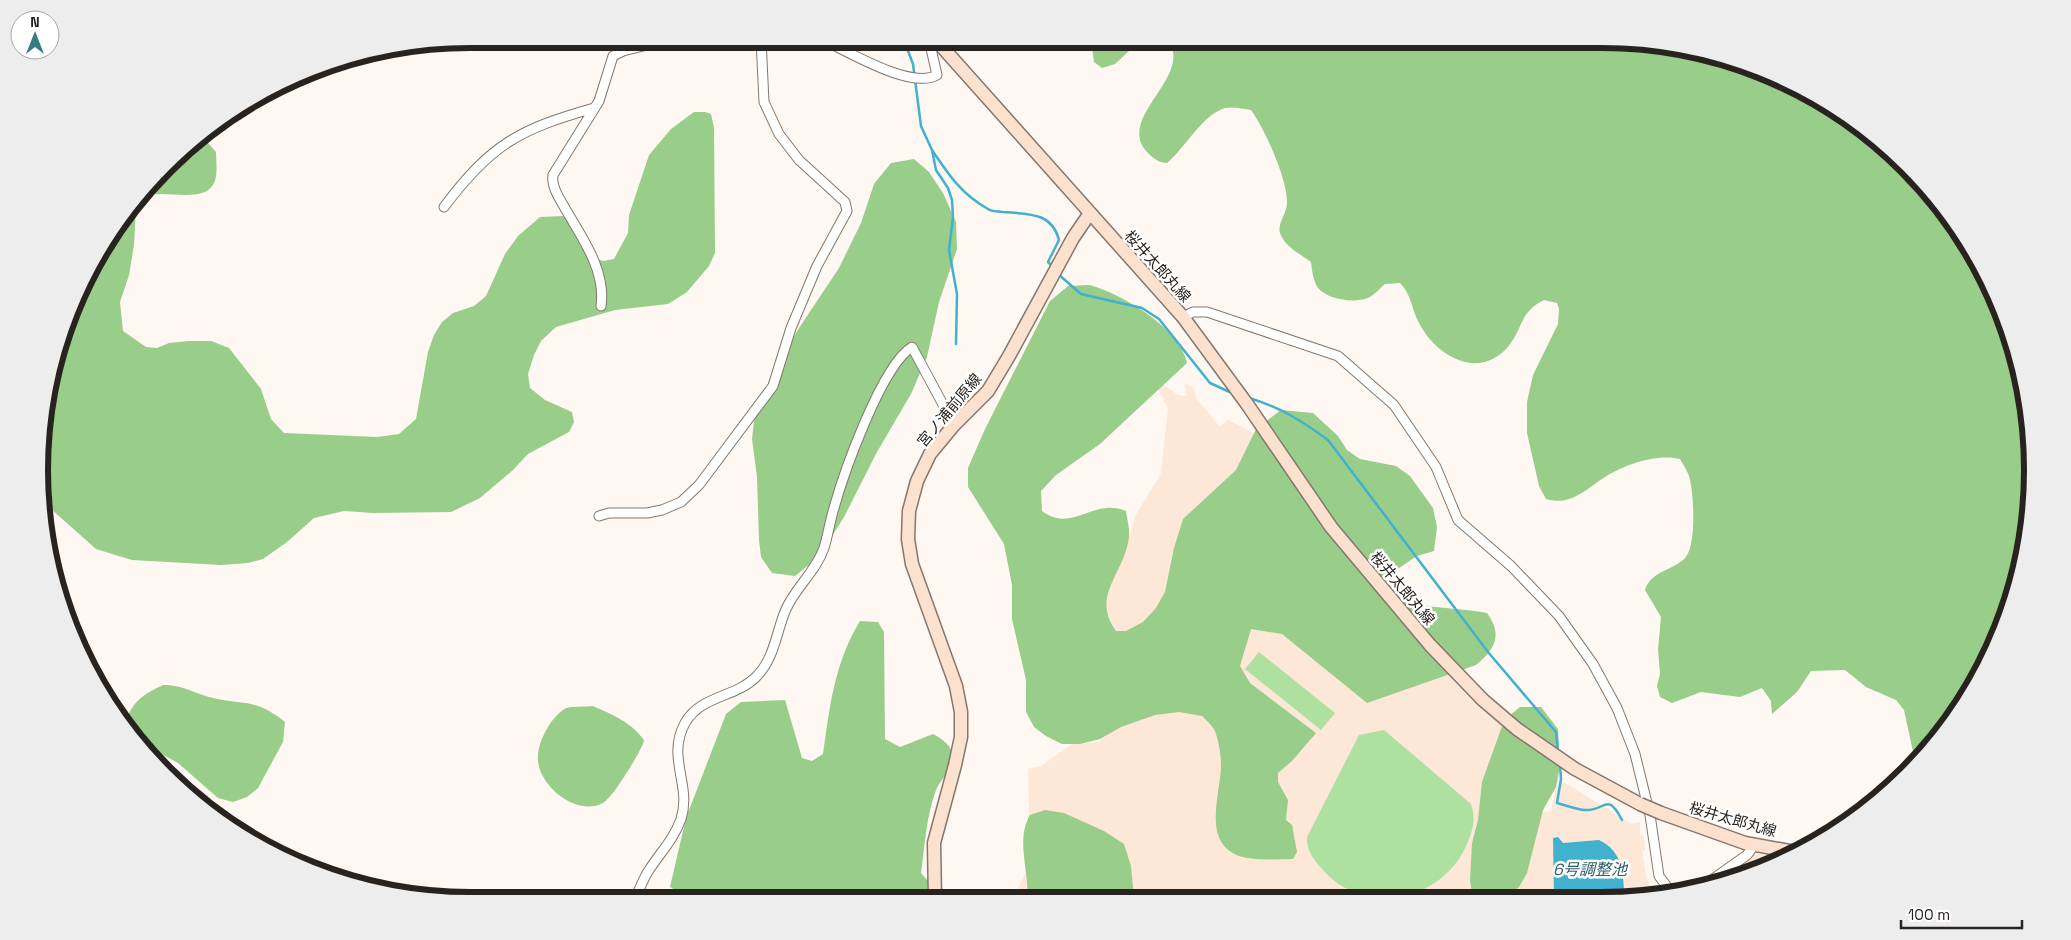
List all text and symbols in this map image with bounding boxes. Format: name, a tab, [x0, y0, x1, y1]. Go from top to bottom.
north arrow	[10, 10, 60, 60]
text: N	[30, 13, 40, 31]
street label: 桜井太郎丸線	[1121, 226, 1195, 306]
street label: 宮ノ浦前原線	[913, 369, 985, 451]
street label: 桜井太郎丸線	[1367, 547, 1439, 629]
street label: 桜井太郎丸線	[1687, 797, 1779, 841]
water label: 6号調整池	[1553, 859, 1629, 880]
scale bar	[1901, 898, 2022, 930]
text: 100 m	[1908, 905, 1950, 924]

